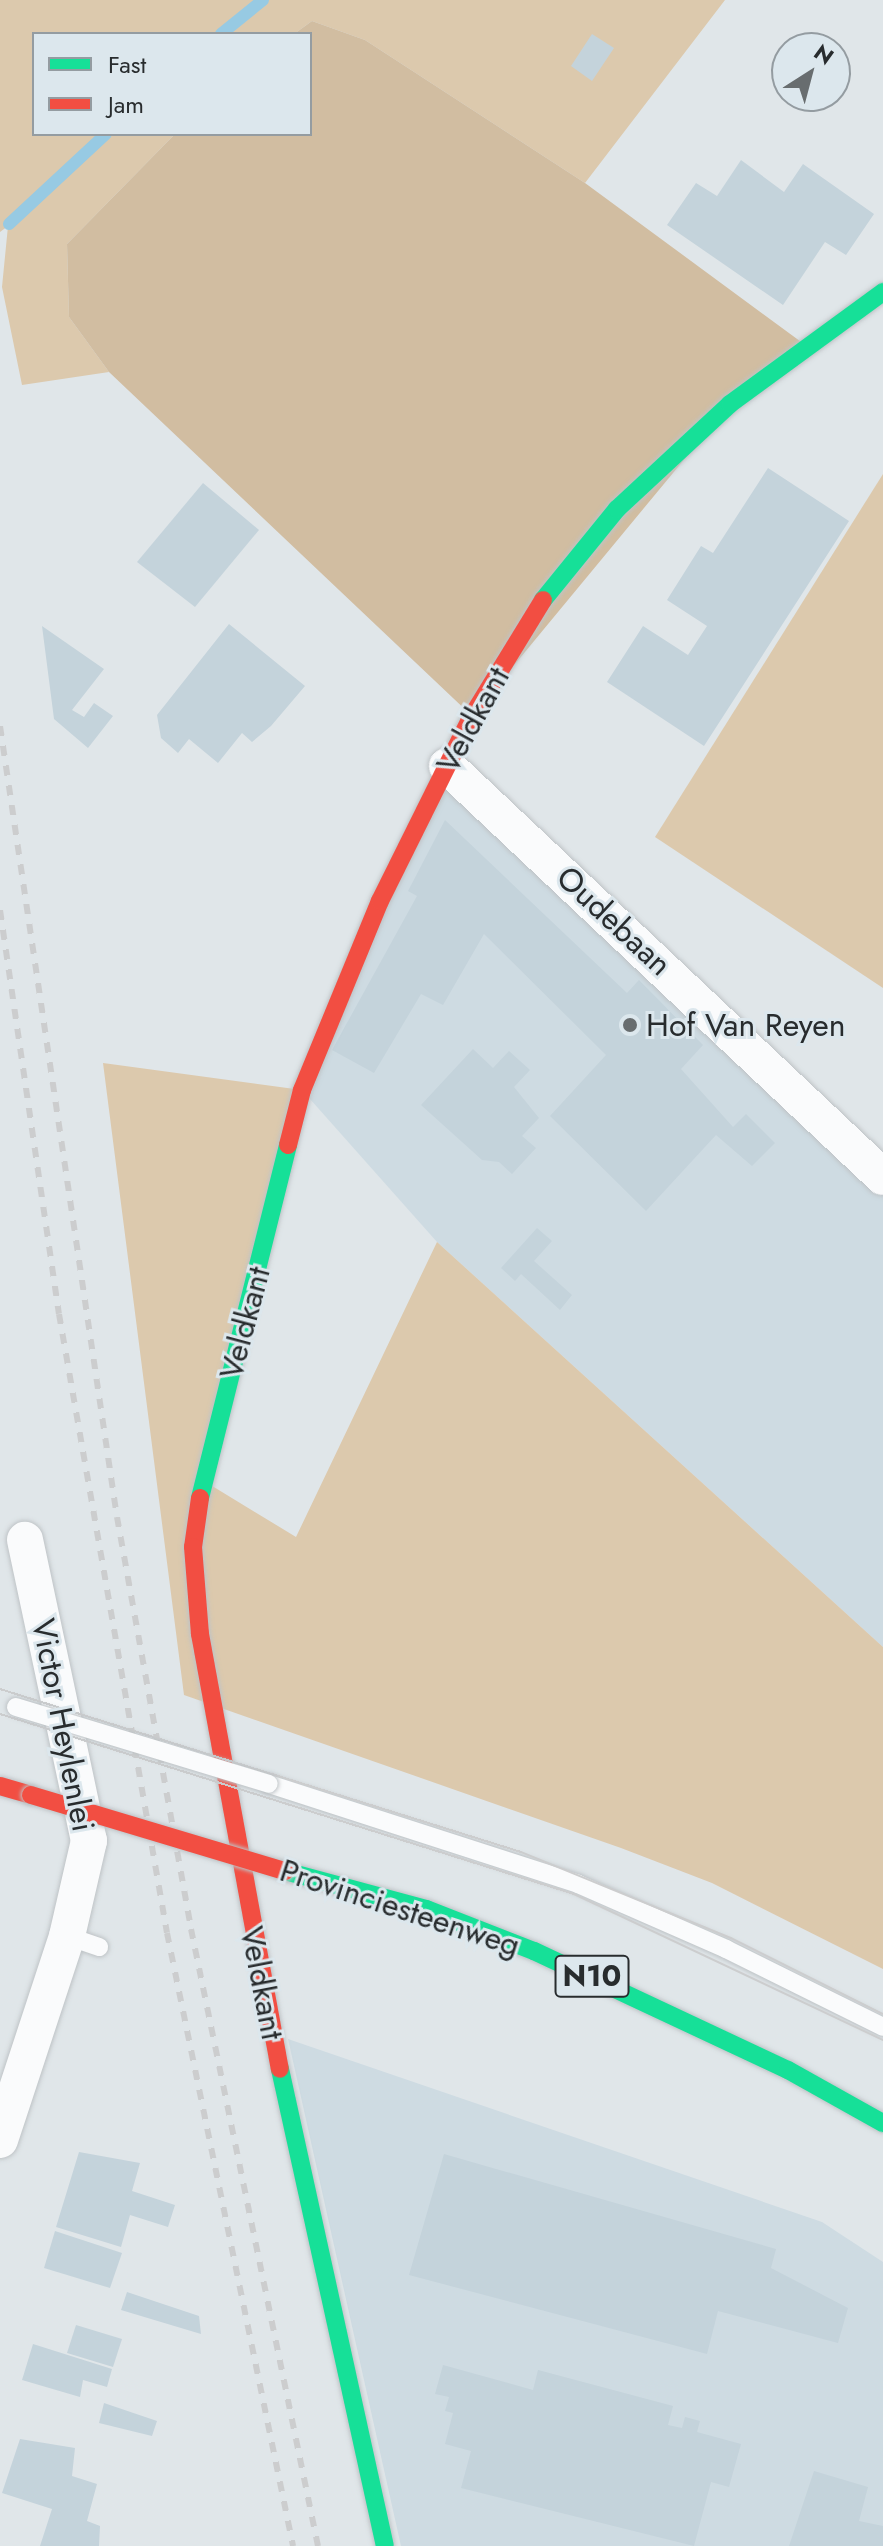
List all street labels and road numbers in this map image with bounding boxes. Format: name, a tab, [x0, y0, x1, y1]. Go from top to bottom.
street label: Veldkant	[428, 661, 518, 779]
street label: Oudebaan	[549, 858, 679, 984]
street label: Veldkant	[212, 1263, 278, 1383]
street label: Victor Heylenlei	[24, 1615, 102, 1835]
street label: Provinciesteenweg	[275, 1851, 525, 1965]
street label: Veldkant	[232, 1923, 292, 2043]
road number: N10	[554, 1950, 630, 2002]

